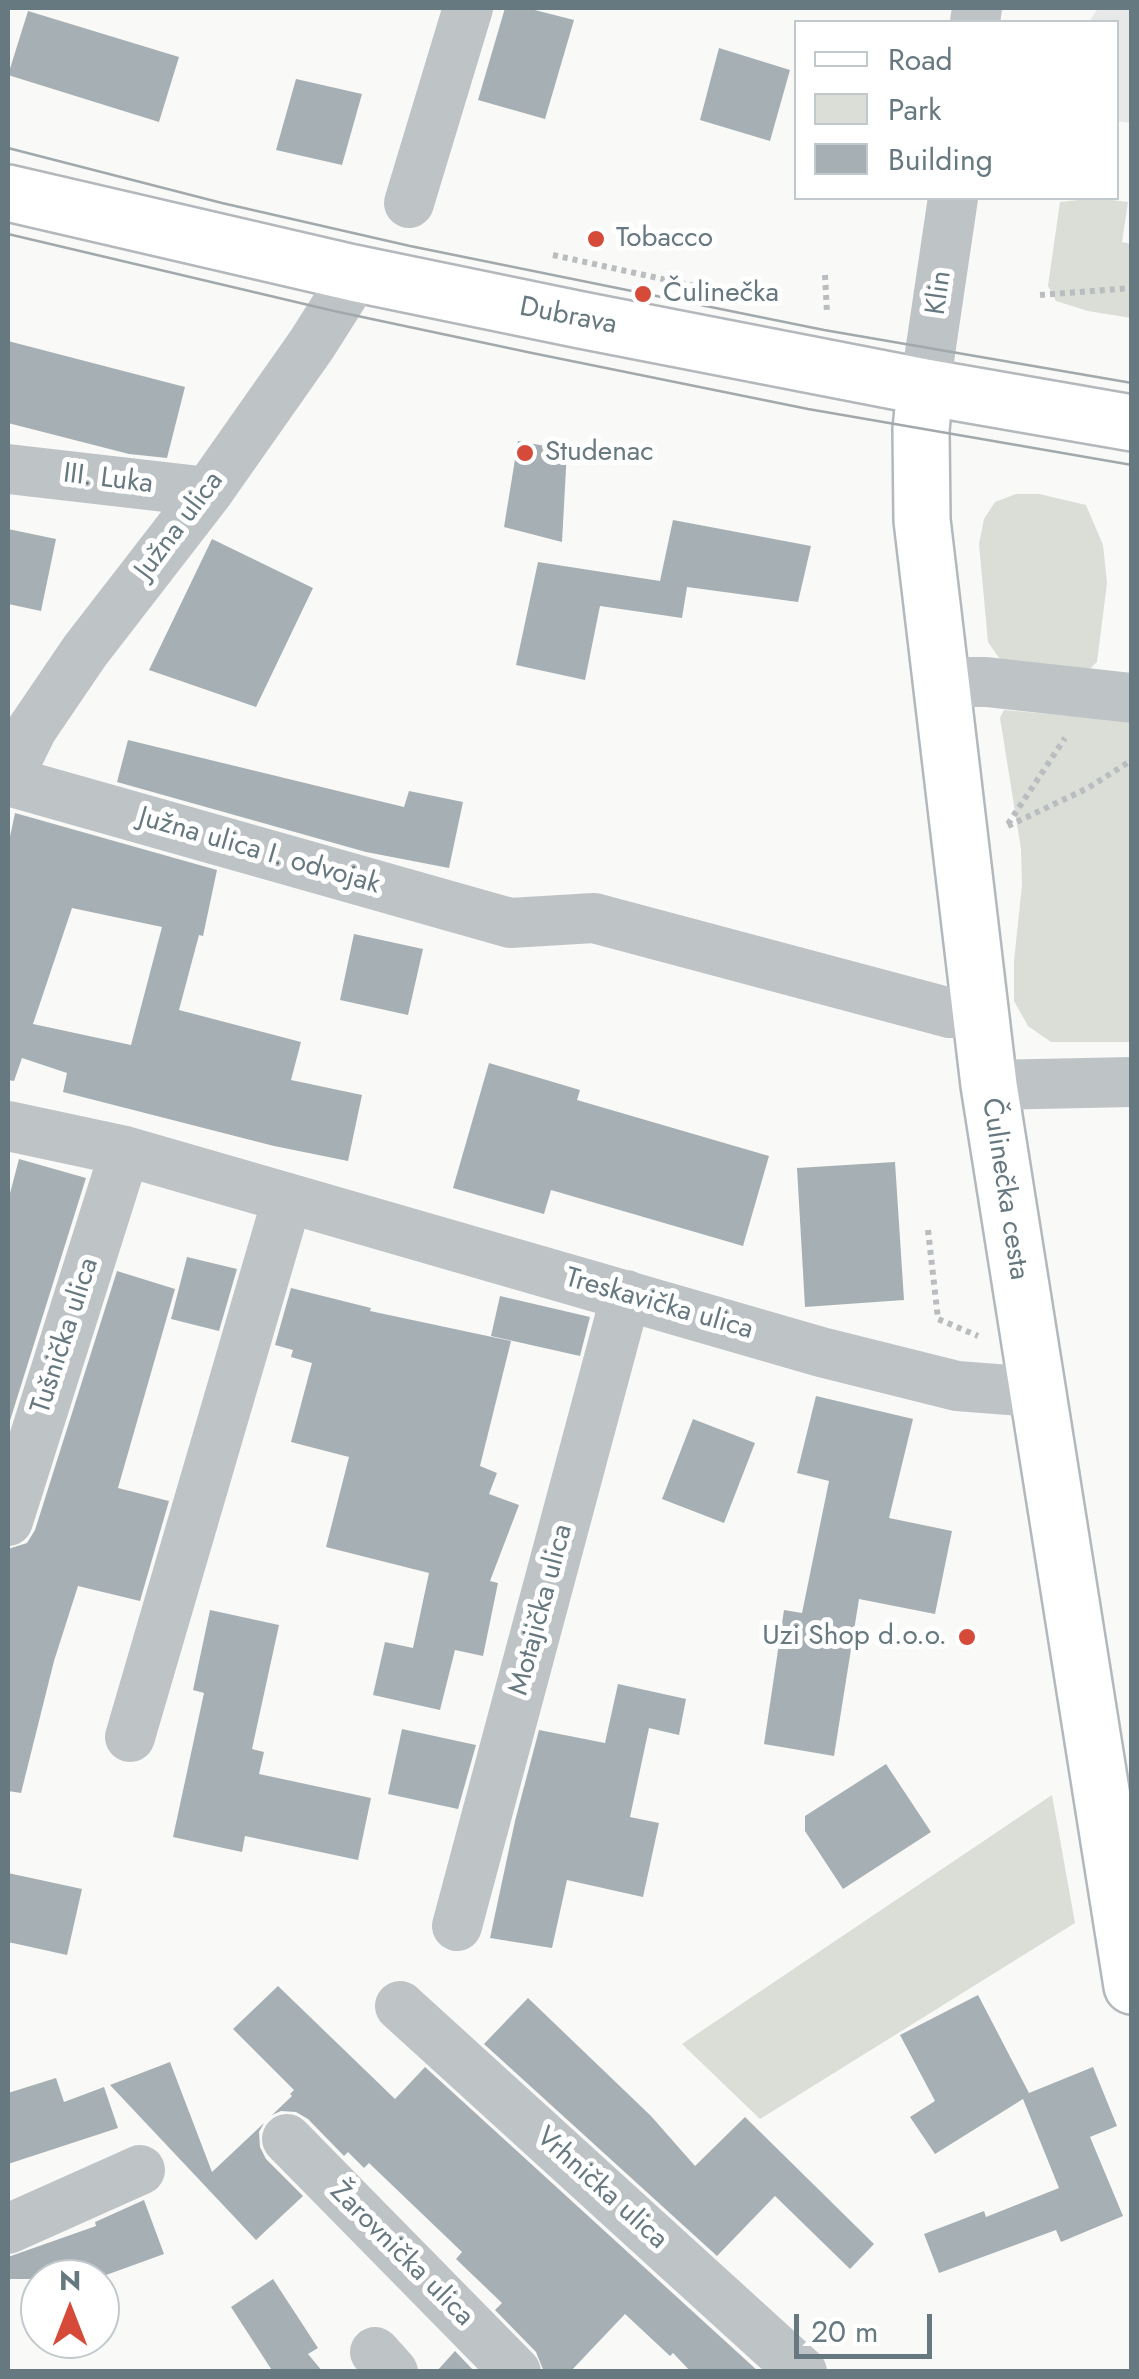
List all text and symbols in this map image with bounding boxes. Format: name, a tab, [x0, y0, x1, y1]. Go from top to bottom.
legend	[794, 20, 1119, 200]
text: Road	[888, 38, 953, 81]
text: Park	[888, 88, 941, 131]
text: Building	[888, 138, 993, 181]
place label: Tobacco	[616, 222, 713, 256]
marker: Tobacco	[585, 228, 607, 250]
street label: Klin	[920, 269, 960, 317]
place label: Čulinečka	[663, 277, 779, 311]
marker: Čulinečka	[632, 283, 654, 305]
street label: Dubrava	[516, 291, 620, 343]
place label: Studenac	[545, 436, 654, 470]
marker: Studenac	[514, 442, 536, 464]
street label: III. Luka	[61, 458, 155, 502]
street label: Južna ulica	[129, 466, 231, 586]
street label: Južna ulica I. odvojak	[134, 801, 384, 903]
street label: Čulinečka cesta	[973, 1096, 1035, 1282]
street label: Tušnička ulica	[25, 1254, 107, 1418]
street label: Treskavička ulica	[561, 1262, 757, 1348]
street label: Motajička ulica	[503, 1521, 581, 1699]
place label: Uzi Shop d.o.o.	[762, 1620, 947, 1654]
marker: Uzi Shop d.o.o.	[956, 1626, 978, 1648]
street label: Vrhnička ulica	[528, 2121, 674, 2257]
street label: Žarovnička ulica	[322, 2176, 480, 2334]
north arrow	[20, 2259, 120, 2359]
text: N	[59, 2260, 81, 2301]
scale bar	[799, 2294, 936, 2356]
text: 20 m	[811, 2310, 878, 2353]

